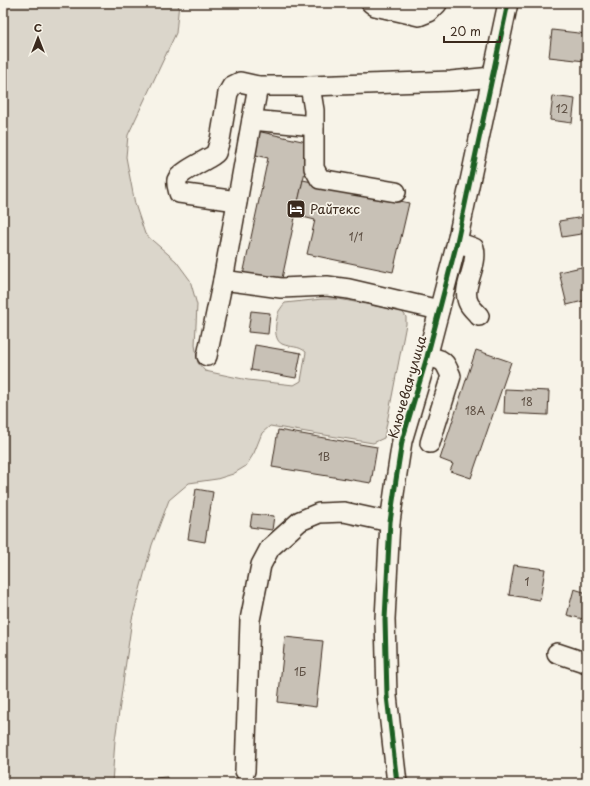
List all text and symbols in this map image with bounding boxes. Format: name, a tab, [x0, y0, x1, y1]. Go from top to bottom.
north arrow	[18, 18, 58, 58]
scale bar	[444, 18, 500, 44]
text: С	[34, 19, 42, 36]
text: 20 m	[450, 22, 481, 40]
house number: 12	[556, 100, 569, 117]
hotel icon: Райтекс	[285, 198, 307, 220]
place label: Райтекс	[310, 199, 360, 218]
house number: 1/1	[349, 228, 363, 245]
street label: Ключевая улица	[383, 333, 430, 440]
house number: 18	[521, 393, 533, 410]
house number: 18А	[465, 402, 486, 419]
house number: 1В	[318, 448, 330, 465]
house number: 1	[525, 573, 530, 590]
house number: 1Б	[294, 663, 306, 680]

